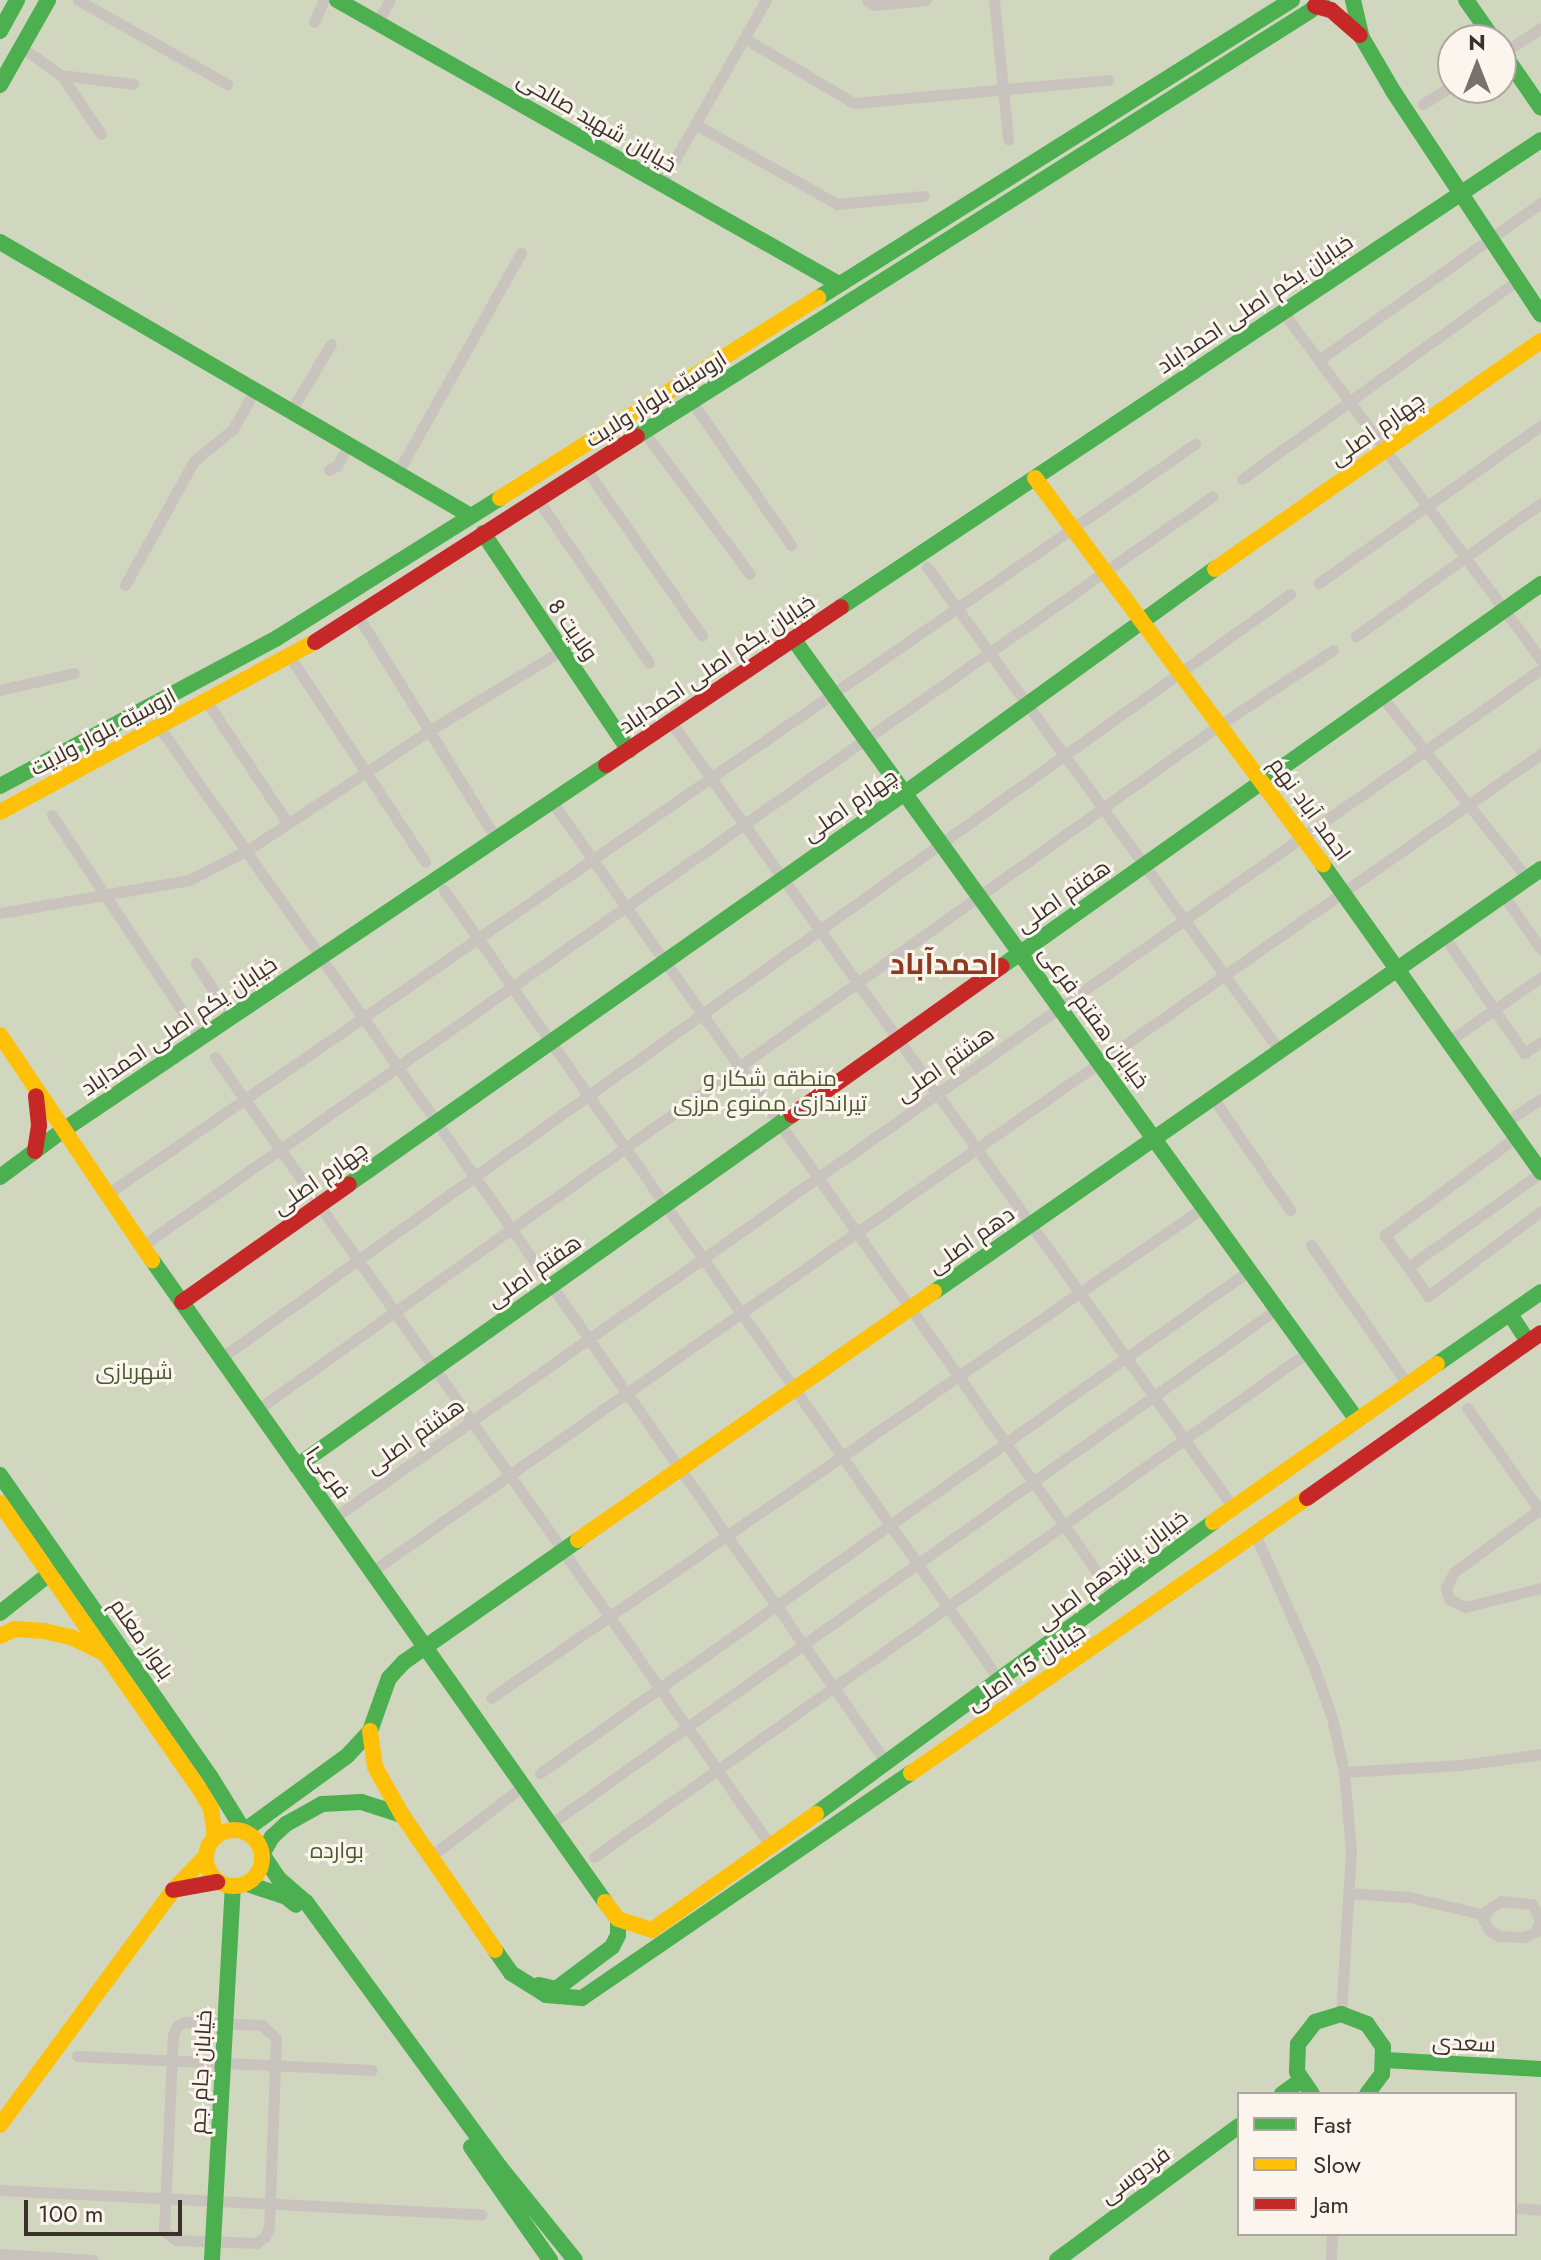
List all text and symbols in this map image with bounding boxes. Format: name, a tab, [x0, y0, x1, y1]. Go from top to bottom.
north arrow	[1437, 24, 1517, 104]
text: N	[1468, 26, 1486, 58]
street label: خیابان شهید صالحی	[513, 66, 681, 178]
street label: خیابان یکم اصلی احمداباد	[1152, 229, 1358, 379]
street label: اروسیّه بلوار ولایت	[581, 345, 731, 453]
street label: چهارم اصلی	[1325, 387, 1429, 471]
street label: خیابان یکم اصلی احمداباد	[614, 589, 820, 739]
street label: ولایت 8	[543, 594, 603, 666]
street label: اروسیّه بلوار ولایت	[26, 682, 180, 782]
street label: احمد آباد نهم	[1264, 752, 1356, 866]
street label: چهارم اصلی	[798, 763, 902, 847]
street label: هفتم اصلی	[1011, 854, 1115, 938]
street label: خیابان هفتم فرعی	[1033, 940, 1155, 1094]
district label: احمدآباد	[890, 946, 998, 982]
street label: خیابان یکم اصلی احمداباد	[76, 951, 282, 1101]
street label: هشتم اصلی	[891, 1020, 999, 1108]
park label: منطقه شکار و تیراندازی ممنوع مرزی	[673, 1065, 867, 1116]
street label: چهارم اصلی	[268, 1136, 372, 1220]
street label: دهم اصلی	[923, 1201, 1019, 1279]
street label: هفتم اصلی	[482, 1229, 586, 1313]
park label: شهربازی	[95, 1359, 173, 1385]
street label: هشتم اصلی	[361, 1392, 469, 1480]
street label: فرعی۱	[300, 1440, 356, 1504]
street label: خیابان پانزدهم اصلی	[1031, 1504, 1193, 1636]
street label: بلوار معلم	[105, 1593, 179, 1685]
street label: خیابان 15 اصلی	[961, 1618, 1091, 1716]
park label: بوارده	[310, 1838, 364, 1864]
street label: خیابان جام جم	[185, 2009, 217, 2135]
street label: سعدی	[1432, 2028, 1496, 2058]
legend	[1237, 2092, 1517, 2236]
text: Fast	[1313, 2107, 1351, 2142]
street label: فردوسی	[1095, 2141, 1175, 2209]
text: Slow	[1313, 2147, 1361, 2182]
scale bar	[28, 2184, 186, 2234]
text: Jam	[1313, 2187, 1349, 2222]
text: 100 m	[38, 2196, 104, 2231]

